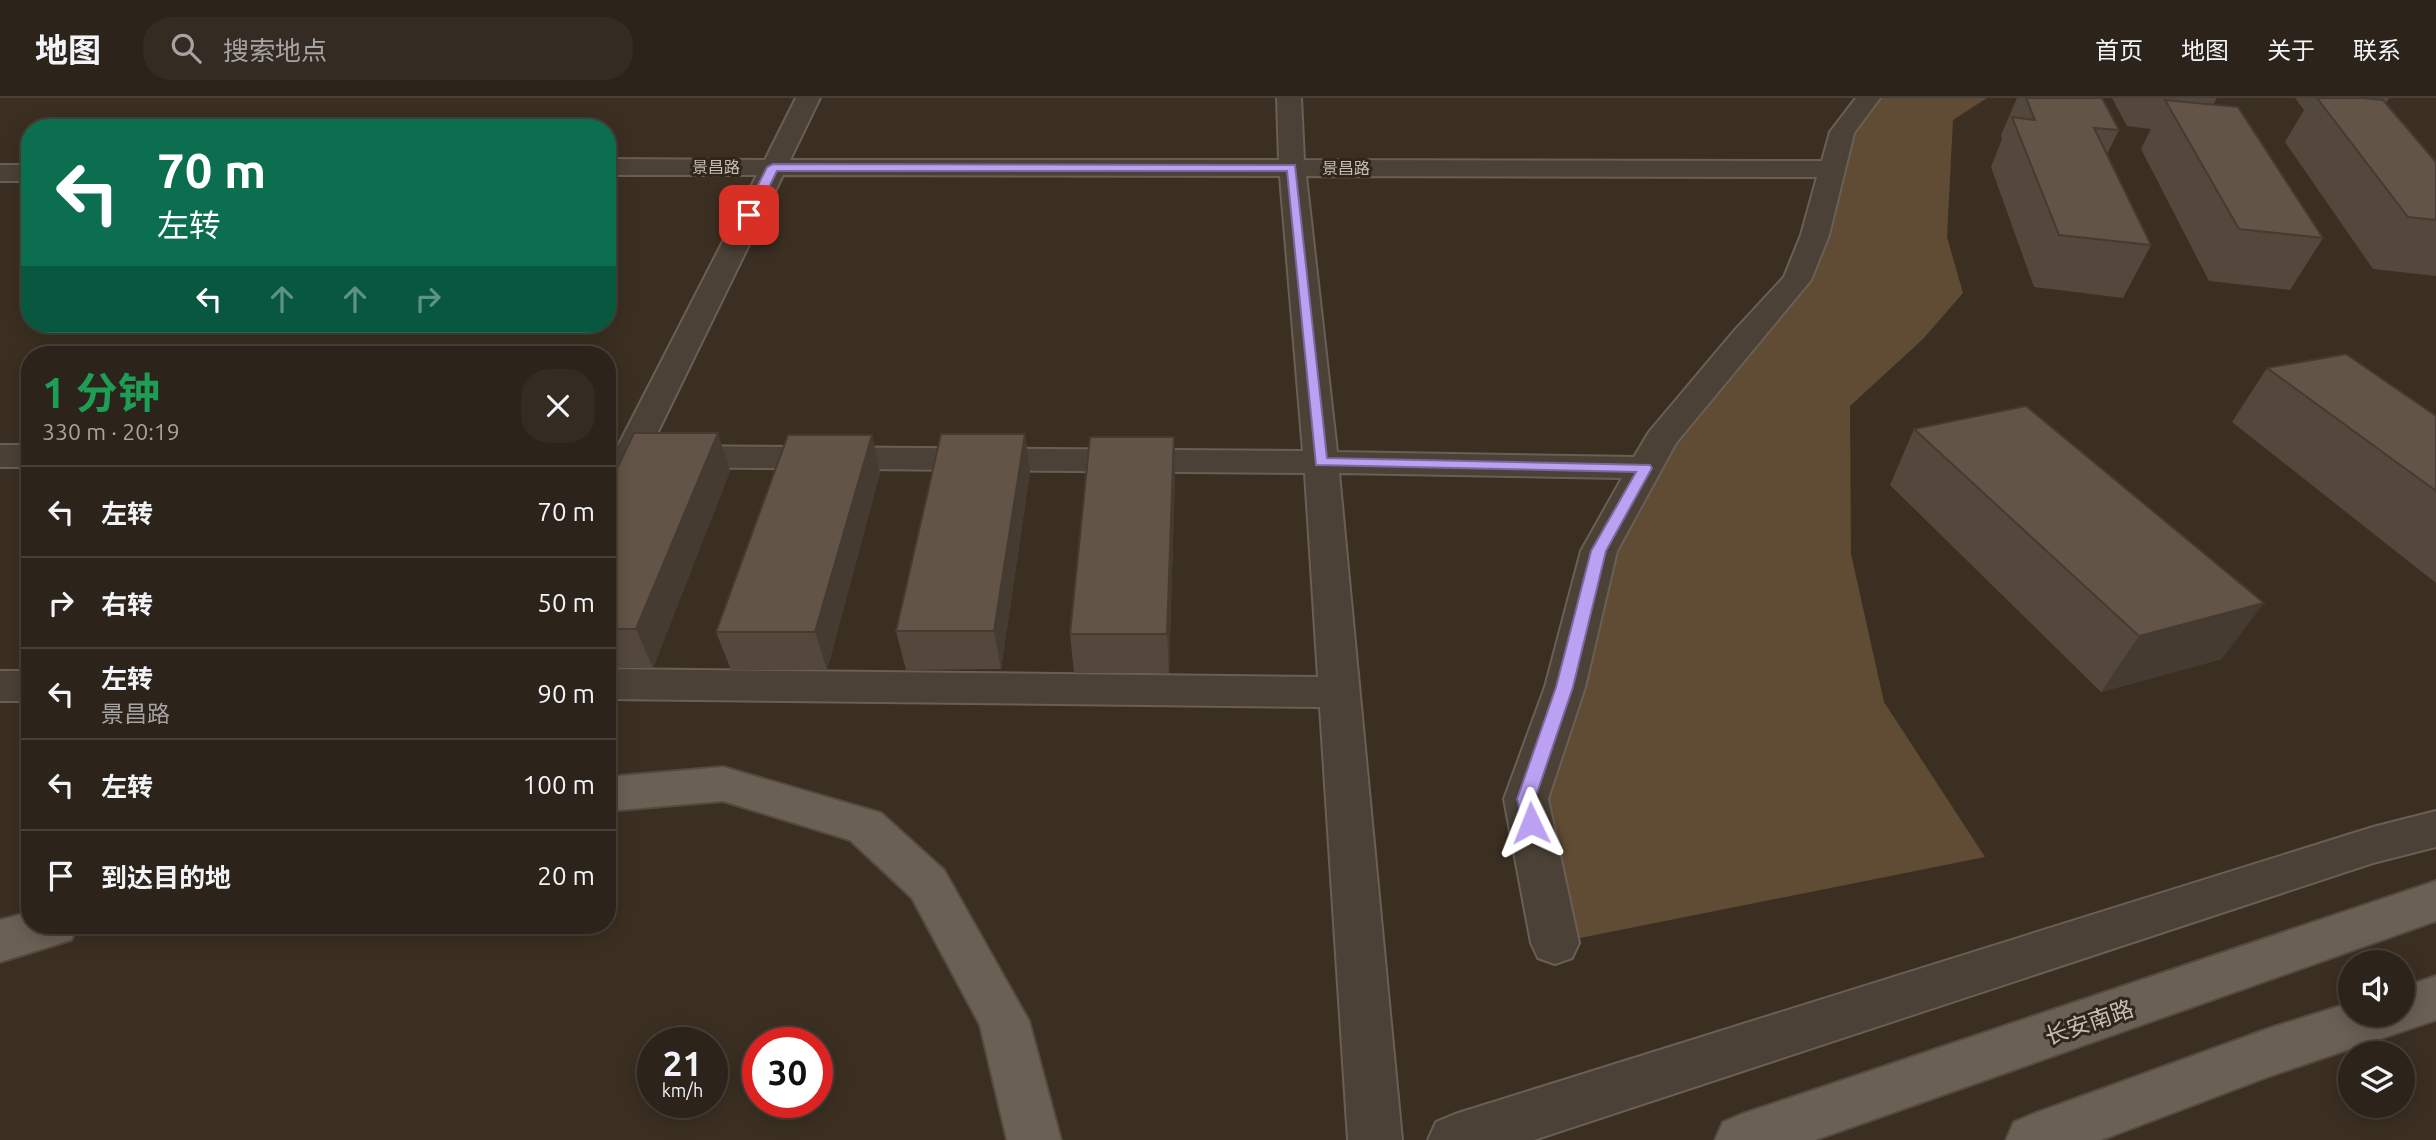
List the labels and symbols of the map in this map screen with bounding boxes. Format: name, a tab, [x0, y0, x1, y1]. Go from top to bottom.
street label: 景昌路	[692, 158, 740, 176]
street label: 景昌路	[1322, 159, 1370, 177]
pin	[719, 185, 779, 245]
position arrow	[1494, 786, 1568, 860]
street label: 长安南路	[2041, 995, 2137, 1049]
speed limit sign: 30	[742, 1027, 833, 1118]

